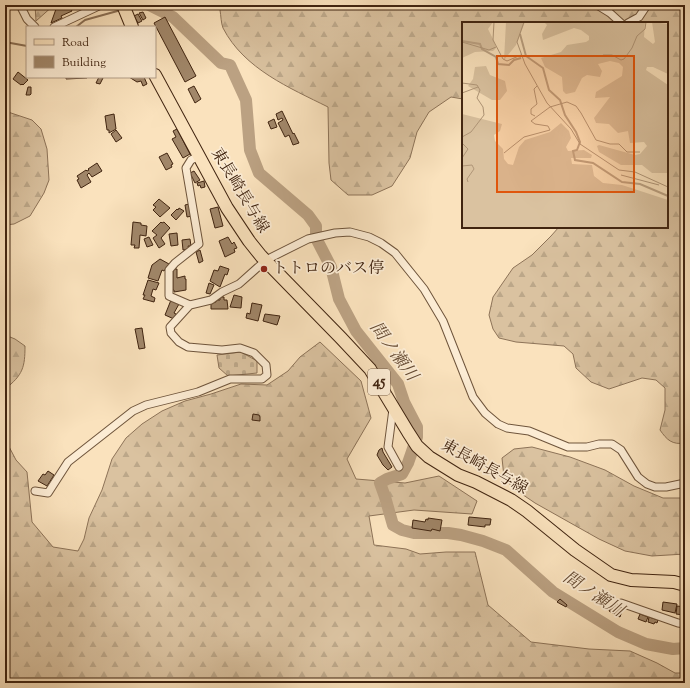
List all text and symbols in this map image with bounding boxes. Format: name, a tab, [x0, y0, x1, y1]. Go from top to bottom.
inset map	[462, 22, 668, 228]
legend	[26, 26, 156, 78]
text: Road	[62, 34, 89, 52]
text: Building	[62, 54, 106, 72]
street label: 東長崎長与線	[204, 144, 274, 238]
place label: トトロのバス停	[272, 258, 384, 281]
marker: トトロのバス停	[259, 264, 269, 274]
water label: 間ノ瀬川	[363, 317, 424, 388]
road number: 45	[368, 369, 390, 395]
street label: 東長崎長与線	[436, 435, 532, 501]
water label: 間ノ瀬川	[558, 566, 630, 625]

